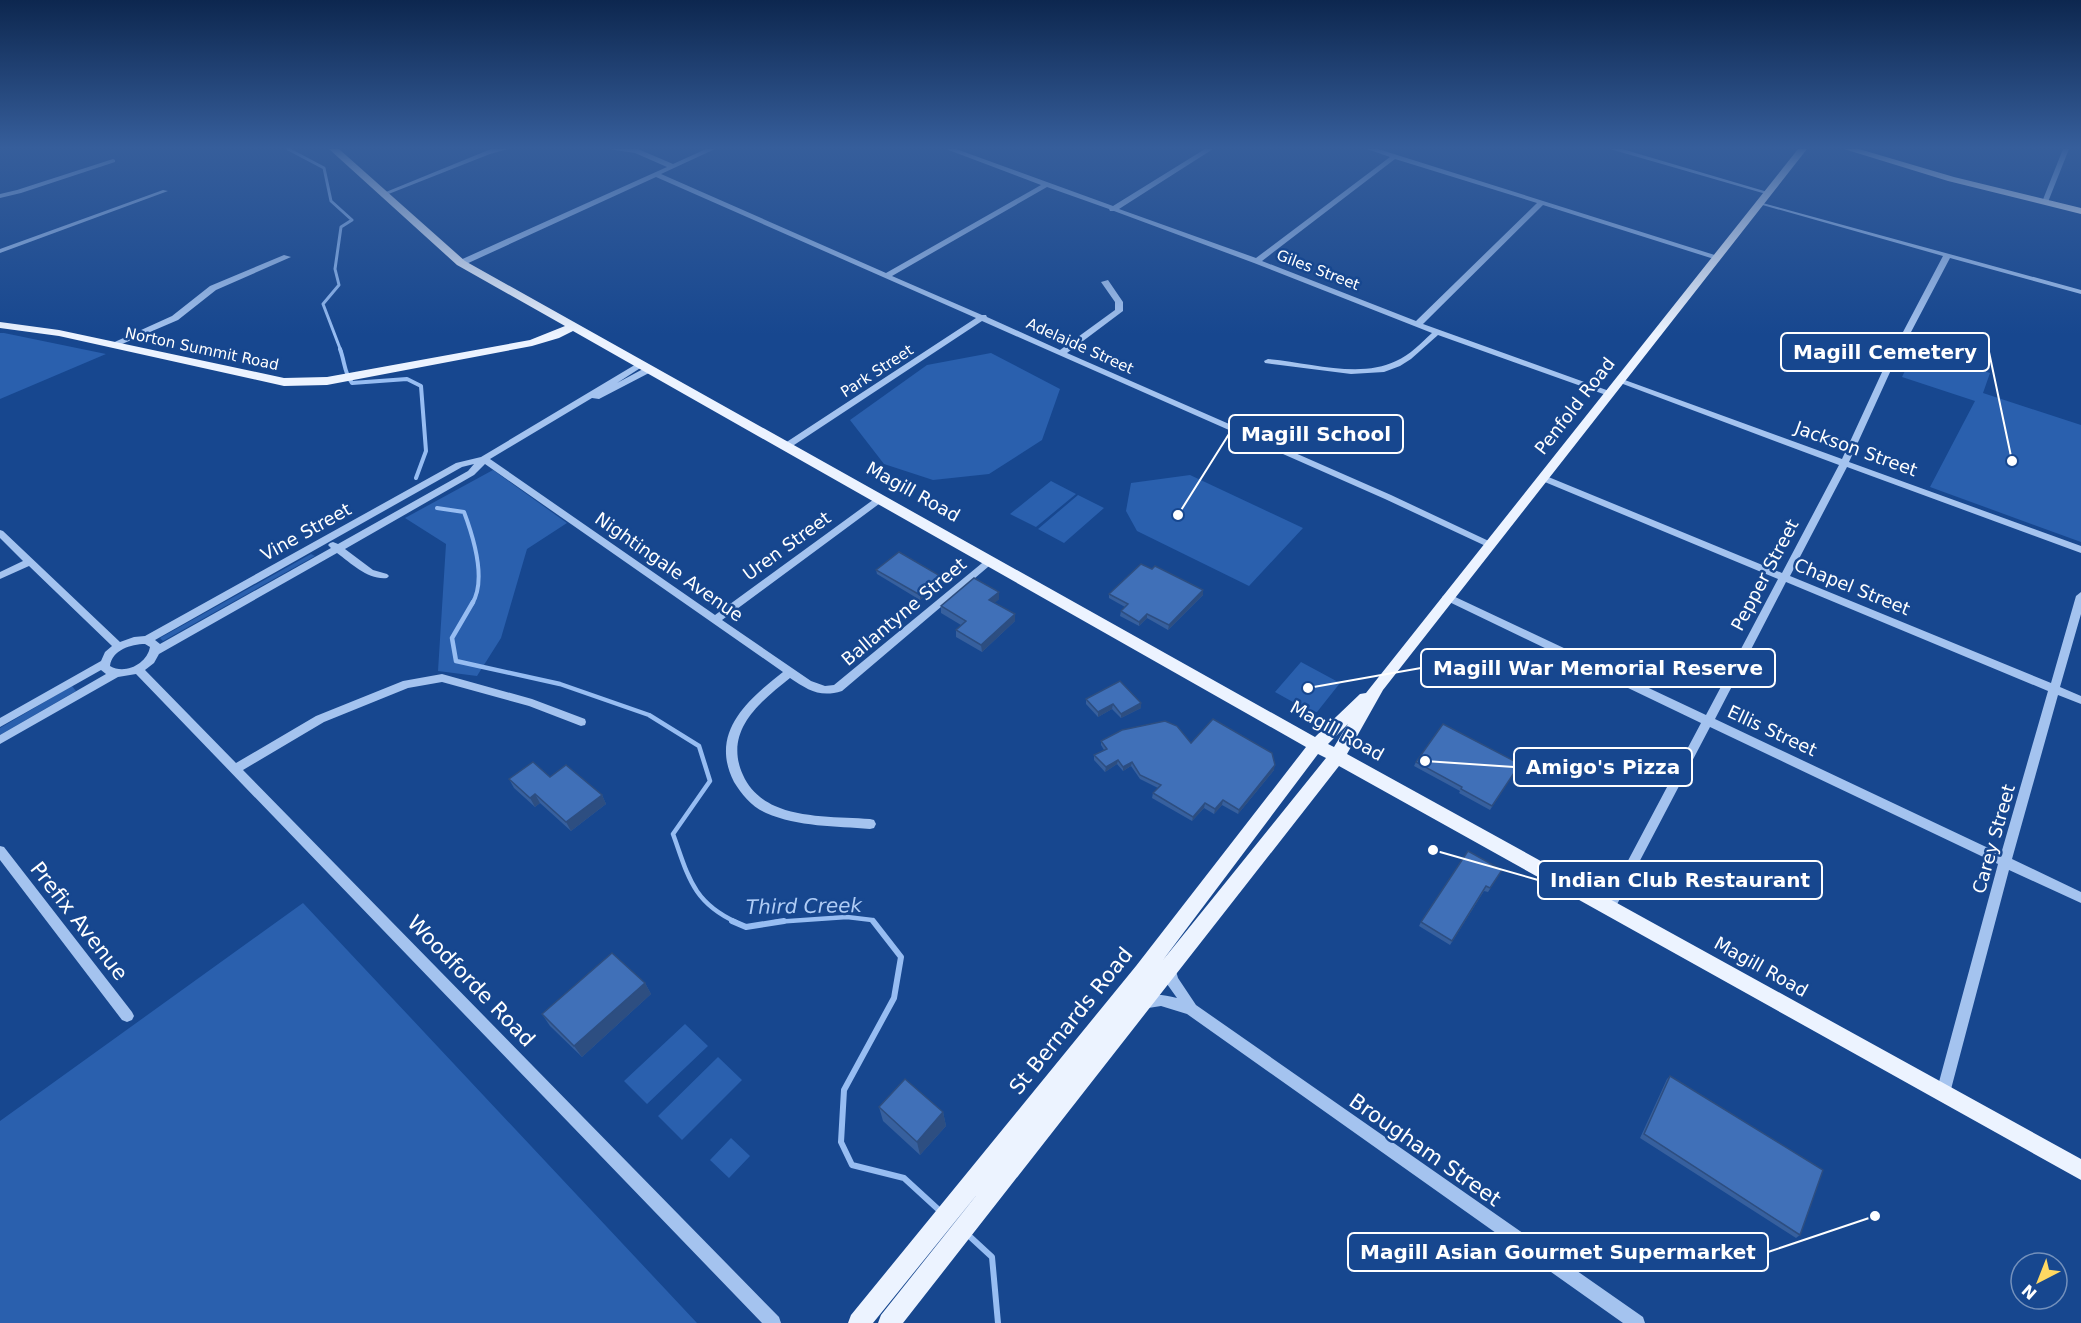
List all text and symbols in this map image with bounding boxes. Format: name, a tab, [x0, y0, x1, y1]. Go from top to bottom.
street label: Giles Street	[1274, 246, 1362, 294]
street label: Adelaide Street	[1024, 314, 1136, 378]
street label: Norton Summit Road	[124, 324, 280, 374]
callout: Magill Cemetery	[1781, 333, 1989, 371]
text: Magill Cemetery	[1793, 340, 1977, 364]
street label: Park Street	[837, 341, 917, 401]
street label: Penfold Road	[1530, 353, 1619, 458]
callout: Magill School	[1229, 415, 1403, 453]
street label: Jackson Street	[1791, 416, 1920, 480]
text: Magill School	[1241, 422, 1391, 446]
street label: Magill Road	[863, 457, 964, 526]
street label: Vine Street	[257, 498, 355, 565]
street label: Uren Street	[739, 507, 835, 584]
street label: Nightingale Avenue	[591, 508, 747, 626]
street label: Pepper Street	[1726, 516, 1803, 634]
street label: Ballantyne Street	[837, 553, 970, 670]
street label: Chapel Street	[1791, 554, 1913, 619]
callout: Magill War Memorial Reserve	[1421, 649, 1775, 687]
text: Magill War Memorial Reserve	[1433, 656, 1763, 680]
street label: Magill Road	[1287, 696, 1388, 765]
street label: Ellis Street	[1724, 701, 1820, 760]
callout: Amigo's Pizza	[1514, 748, 1692, 786]
text: Amigo's Pizza	[1526, 755, 1680, 779]
street label: Carey Street	[1968, 782, 2019, 896]
street label: Prefix Avenue	[25, 857, 133, 985]
callout: Indian Club Restaurant	[1538, 861, 1822, 899]
text: Indian Club Restaurant	[1550, 868, 1810, 892]
water label: Third Creek	[746, 893, 864, 919]
street label: Woodforde Road	[402, 911, 540, 1051]
street label: Magill Road	[1711, 932, 1812, 1001]
street label: St Bernards Road	[1004, 943, 1138, 1099]
street label: Brougham Street	[1345, 1089, 1505, 1211]
callout: Magill Asian Gourmet Supermarket	[1348, 1233, 1768, 1271]
text: Magill Asian Gourmet Supermarket	[1360, 1240, 1756, 1264]
north arrow	[2009, 1251, 2069, 1311]
text: N	[2018, 1280, 2041, 1303]

